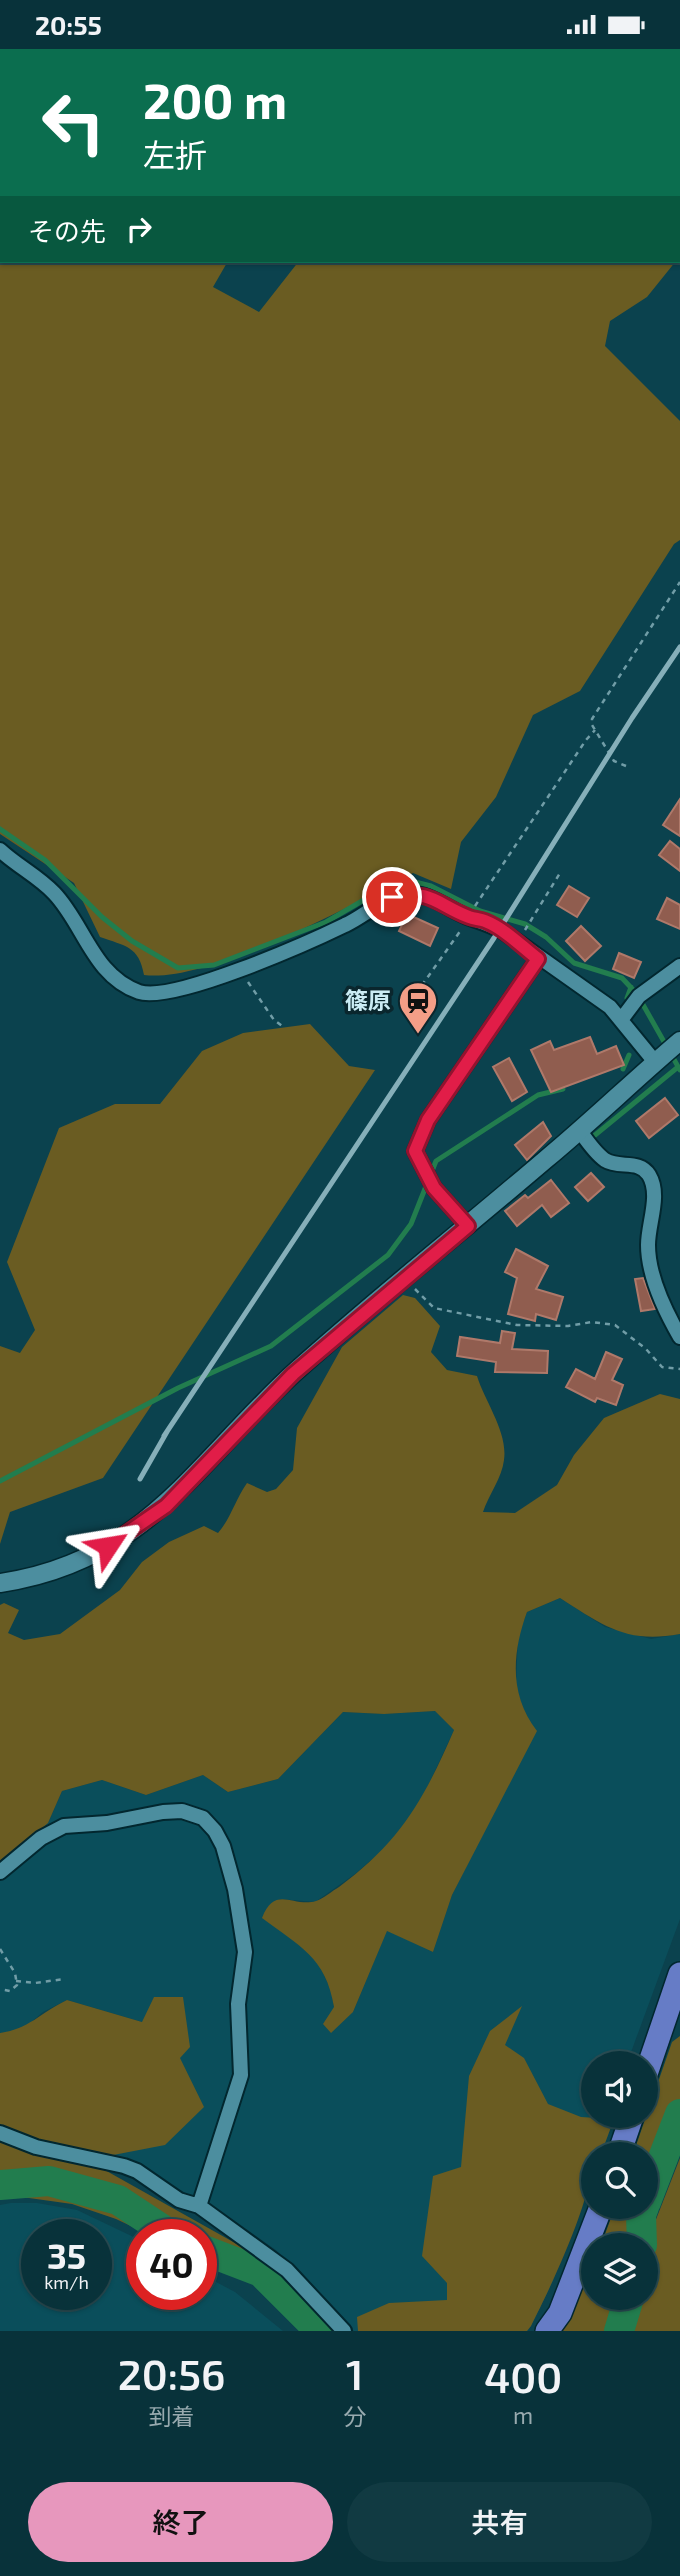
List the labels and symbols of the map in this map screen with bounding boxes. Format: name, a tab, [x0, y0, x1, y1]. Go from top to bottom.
pin	[362, 867, 422, 927]
station icon: 篠原	[397, 980, 439, 1035]
place label: 篠原	[345, 986, 391, 1014]
position arrow	[71, 1509, 145, 1583]
speed limit sign: 40	[126, 2219, 217, 2310]

